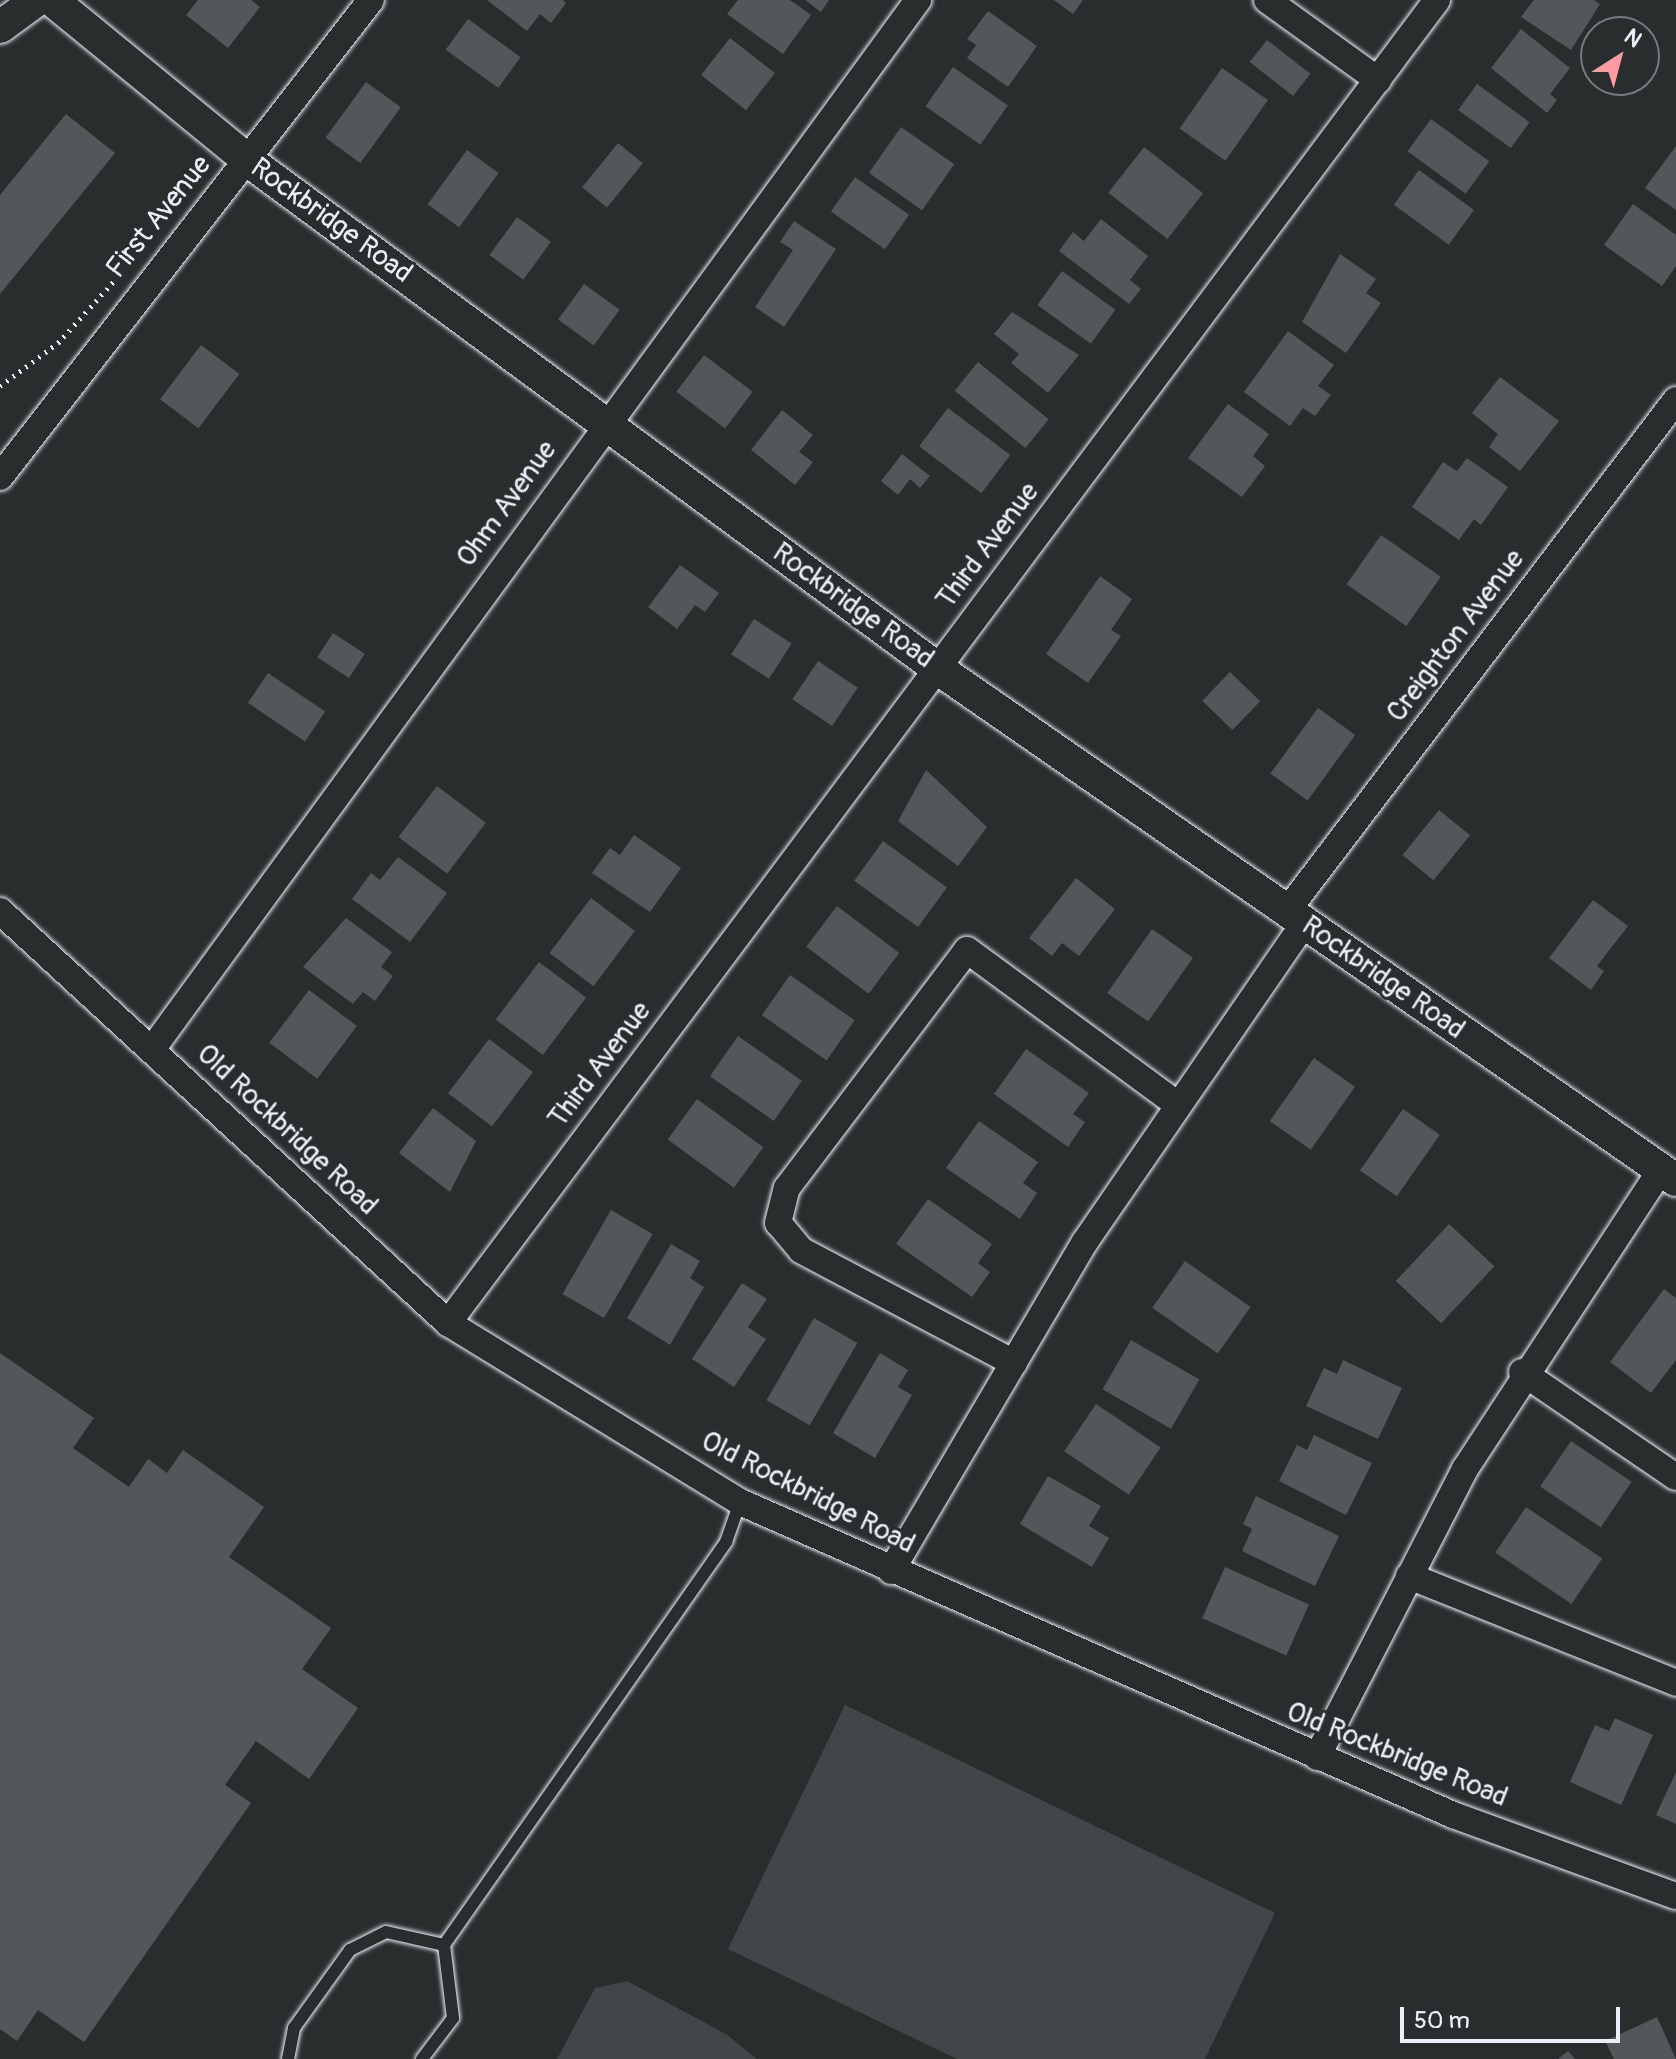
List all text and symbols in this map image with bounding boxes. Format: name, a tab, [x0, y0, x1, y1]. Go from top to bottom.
north arrow	[1580, 16, 1660, 96]
text: N	[1619, 23, 1647, 54]
street label: First Avenue	[99, 149, 219, 285]
street label: Rockbridge Road	[244, 151, 418, 291]
street label: Ohm Avenue	[450, 434, 564, 574]
street label: Third Avenue	[930, 476, 1046, 616]
street label: Rockbridge Road	[766, 536, 940, 676]
street label: Creighton Avenue	[1380, 543, 1532, 729]
street label: Rockbridge Road	[1295, 909, 1471, 1047]
street label: Third Avenue	[542, 995, 658, 1135]
street label: Old Rockbridge Road	[189, 1037, 385, 1223]
street label: Old Rockbridge Road	[695, 1425, 921, 1561]
street label: Old Rockbridge Road	[1281, 1695, 1513, 1815]
scale bar	[1404, 1991, 1624, 2041]
text: 50 m	[1414, 2006, 1470, 2035]

